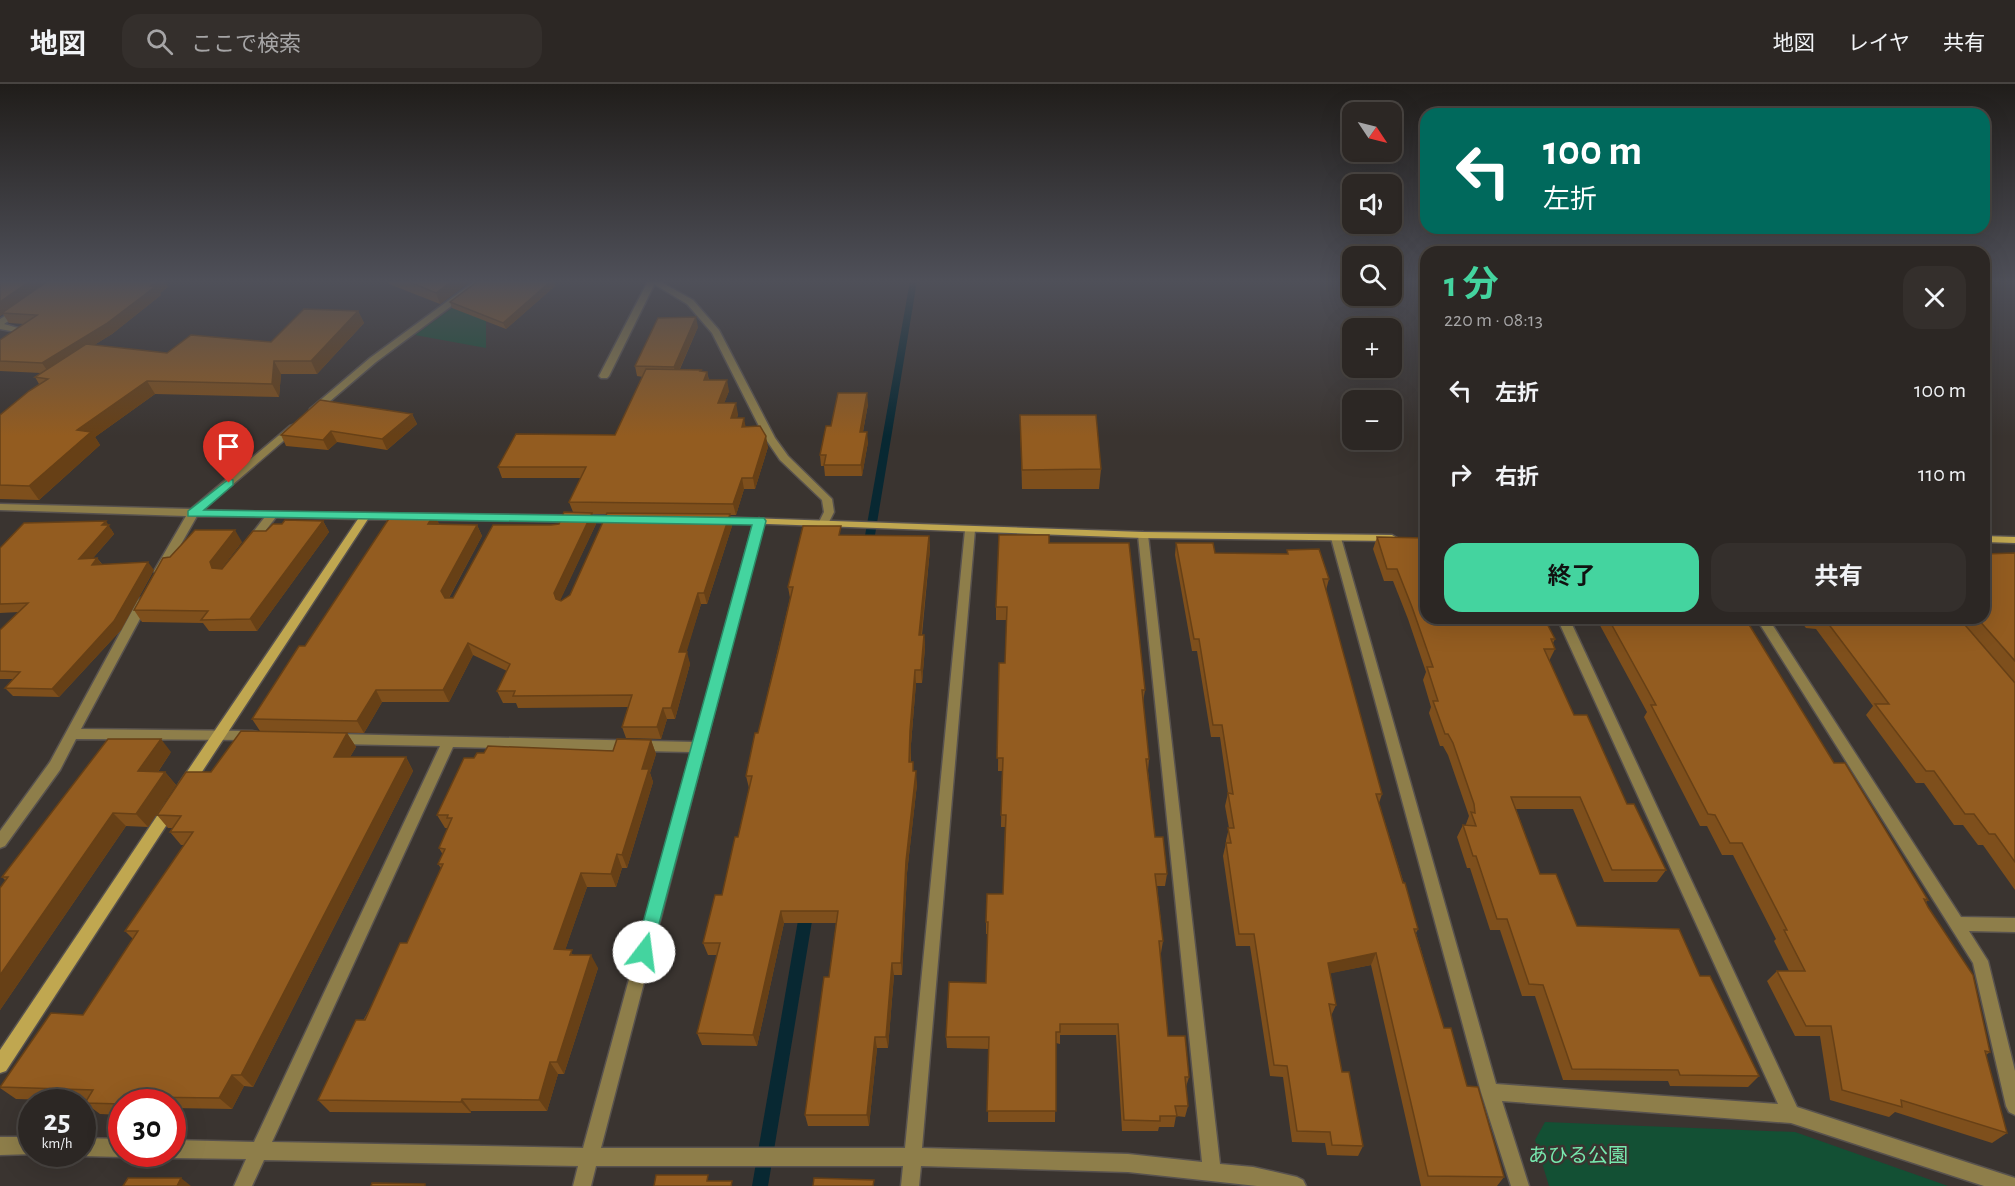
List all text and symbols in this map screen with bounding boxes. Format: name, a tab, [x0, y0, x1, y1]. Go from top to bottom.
search box	[122, 14, 542, 68]
icon: search	[143, 25, 176, 58]
text: 地図	[30, 31, 86, 59]
text: ここで検索	[191, 33, 301, 55]
text: 地図	[1773, 33, 1815, 54]
text: レイヤ	[1848, 33, 1910, 54]
text: 共有	[1943, 33, 1985, 54]
north arrow	[1342, 102, 1402, 162]
map controls	[1342, 102, 1402, 450]
text: 100 m	[1543, 130, 1642, 172]
icon: left	[1444, 132, 1522, 210]
button: sound	[1342, 174, 1402, 234]
text: 左折	[1543, 186, 1597, 213]
button: search	[1342, 246, 1402, 306]
button: close	[1903, 266, 1966, 329]
text: 1 分	[1444, 267, 1498, 303]
text: 220 m · 08:13	[1444, 310, 1543, 330]
button: +	[1342, 318, 1402, 378]
icon: left	[1444, 374, 1477, 407]
text: 100 m	[1914, 379, 1966, 401]
text: 左折	[1495, 382, 1539, 404]
button: −	[1342, 390, 1402, 450]
pin	[203, 421, 254, 483]
icon: arrive	[212, 430, 245, 463]
icon: right	[1444, 458, 1477, 491]
text: 110 m	[1918, 463, 1966, 485]
text: 右折	[1495, 466, 1539, 488]
button: 終了	[1444, 543, 1699, 612]
button: 共有	[1711, 543, 1966, 612]
position arrow	[612, 920, 676, 984]
speed limit sign: 30	[108, 1089, 186, 1167]
text: 25	[43, 1106, 71, 1136]
text: km/h	[42, 1136, 72, 1151]
park label: あひる公園	[1528, 1145, 1628, 1166]

